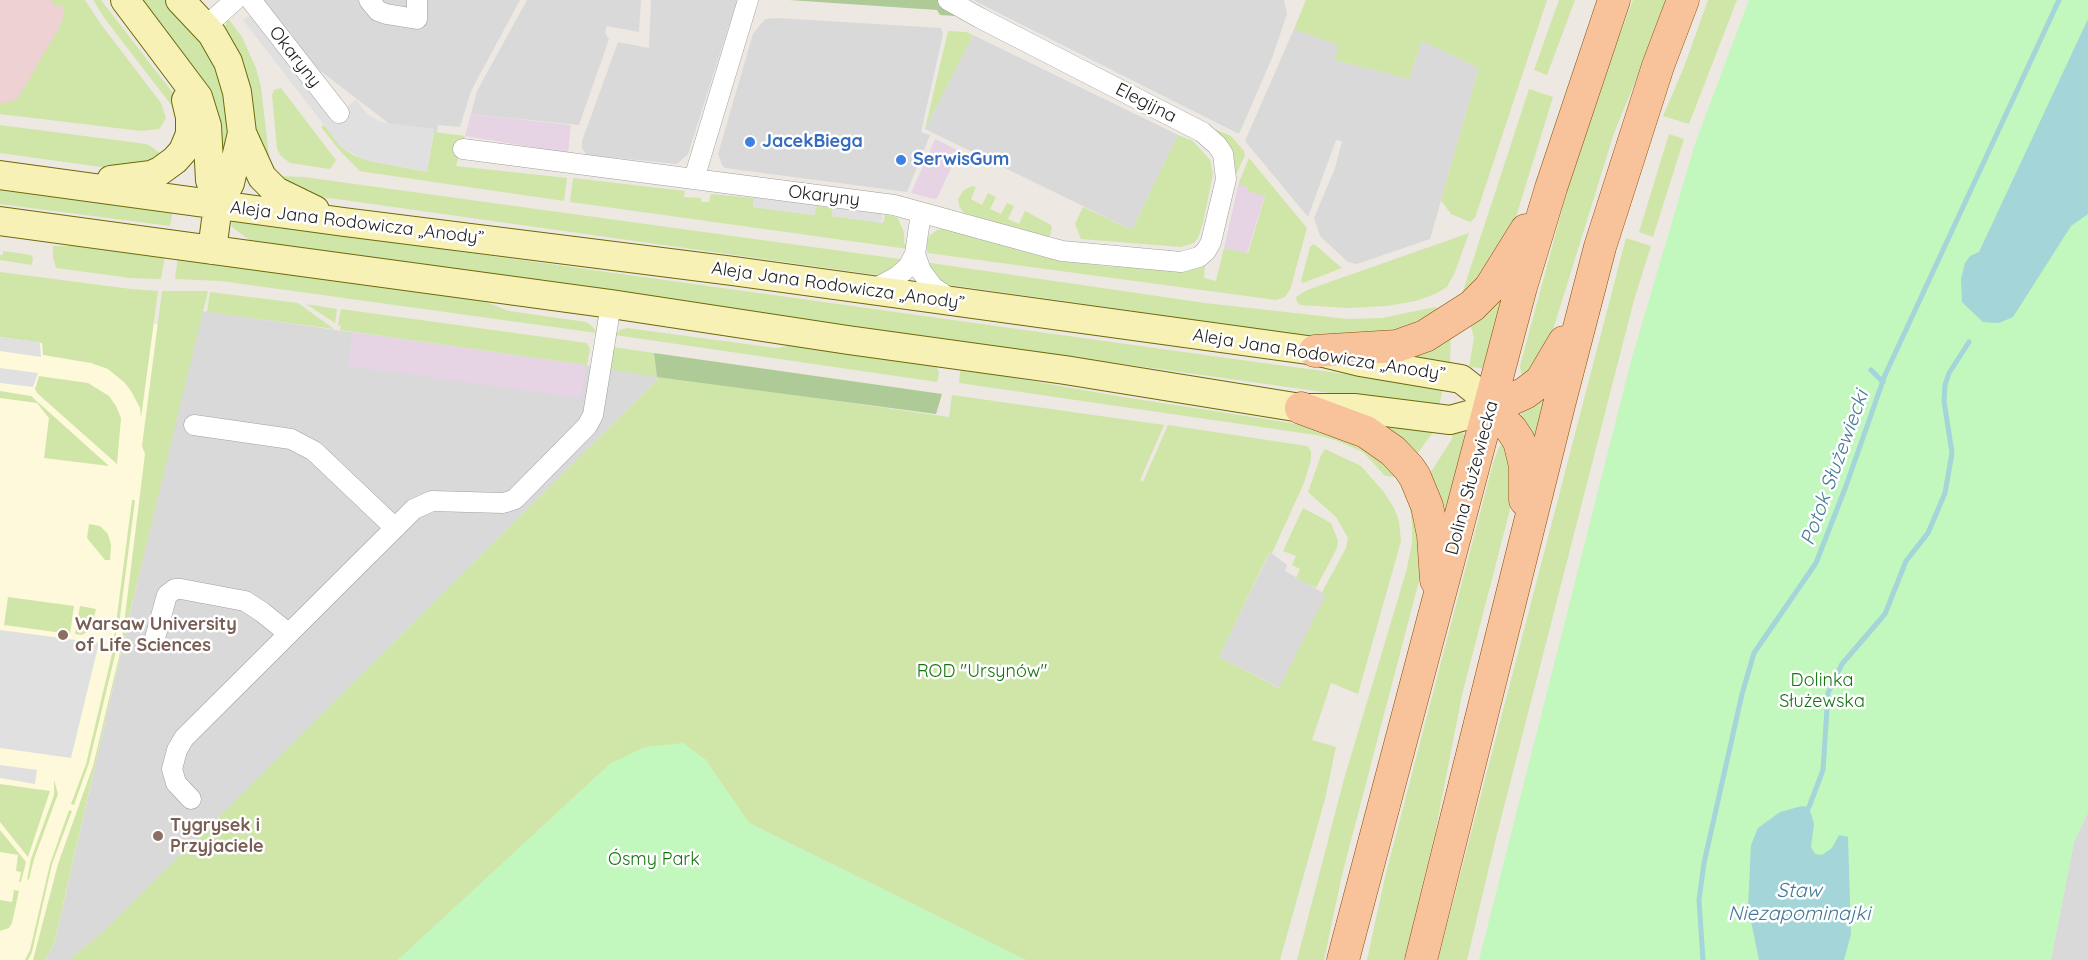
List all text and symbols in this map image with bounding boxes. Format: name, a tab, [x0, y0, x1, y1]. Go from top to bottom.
street label: Okaryny	[264, 22, 326, 92]
street label: Elegijna	[1112, 79, 1180, 127]
place label: JacekBiega	[762, 131, 863, 153]
marker: JacekBiega	[743, 135, 757, 149]
place label: SerwisGum	[913, 149, 1009, 171]
marker: SerwisGum	[894, 153, 908, 167]
street label: Okaryny	[787, 181, 861, 211]
street label: Aleja Jana Rodowicza „Anody”	[229, 197, 485, 249]
street label: Aleja Jana Rodowicza „Anody”	[710, 258, 966, 314]
street label: Aleja Jana Rodowicza „Anody”	[1191, 324, 1447, 386]
water label: Potok Służewiecki	[1796, 387, 1874, 549]
street label: Dolina Służewiecka	[1441, 398, 1503, 558]
place label: Warsaw University of Life Sciences	[75, 614, 237, 656]
marker: Warsaw University of Life Sciences	[56, 628, 70, 642]
park label: ROD "Ursynów"	[917, 661, 1047, 683]
park label: Dolinka Służewska	[1779, 670, 1865, 712]
place label: Tygrysek i Przyjaciele	[170, 815, 264, 858]
marker: Tygrysek i Przyjaciele	[151, 829, 165, 843]
park label: Ósmy Park	[608, 849, 700, 871]
water label: Staw Niezapominajki	[1728, 879, 1870, 926]

